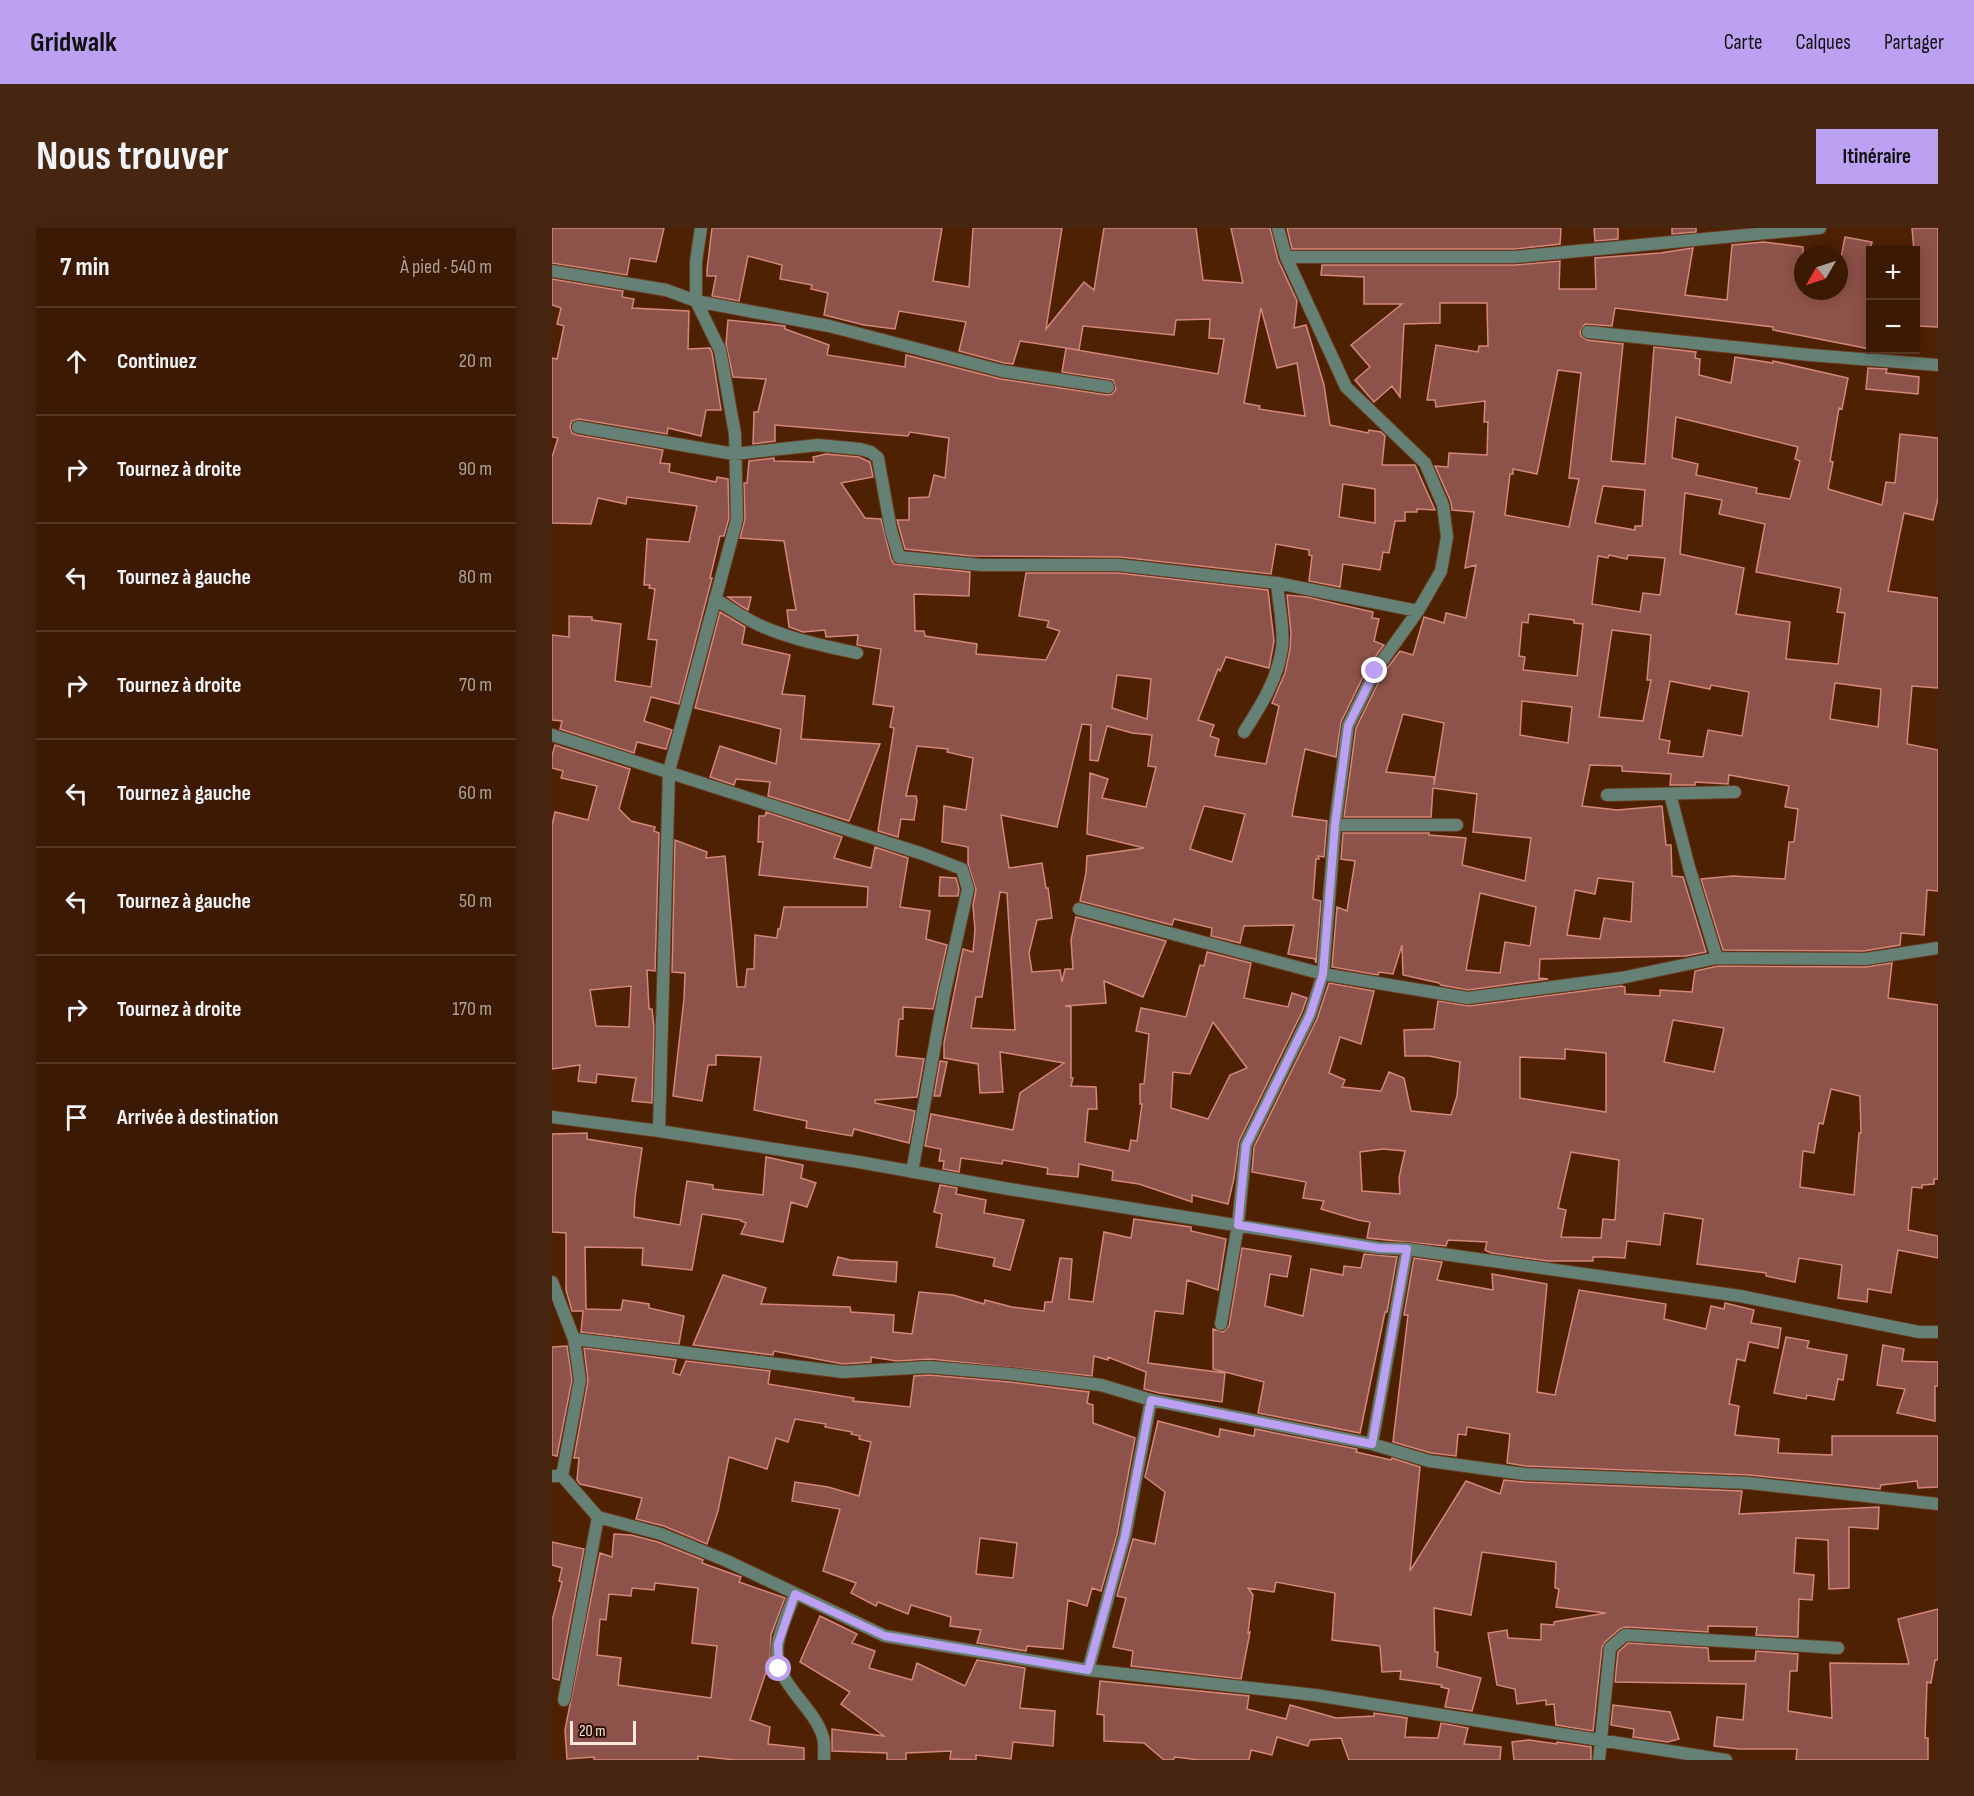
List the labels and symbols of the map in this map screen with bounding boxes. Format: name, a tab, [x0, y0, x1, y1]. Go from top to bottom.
north arrow	[1794, 246, 1848, 300]
route end	[1361, 657, 1387, 683]
route start	[765, 1655, 791, 1681]
scale bar	[570, 1718, 636, 1746]

